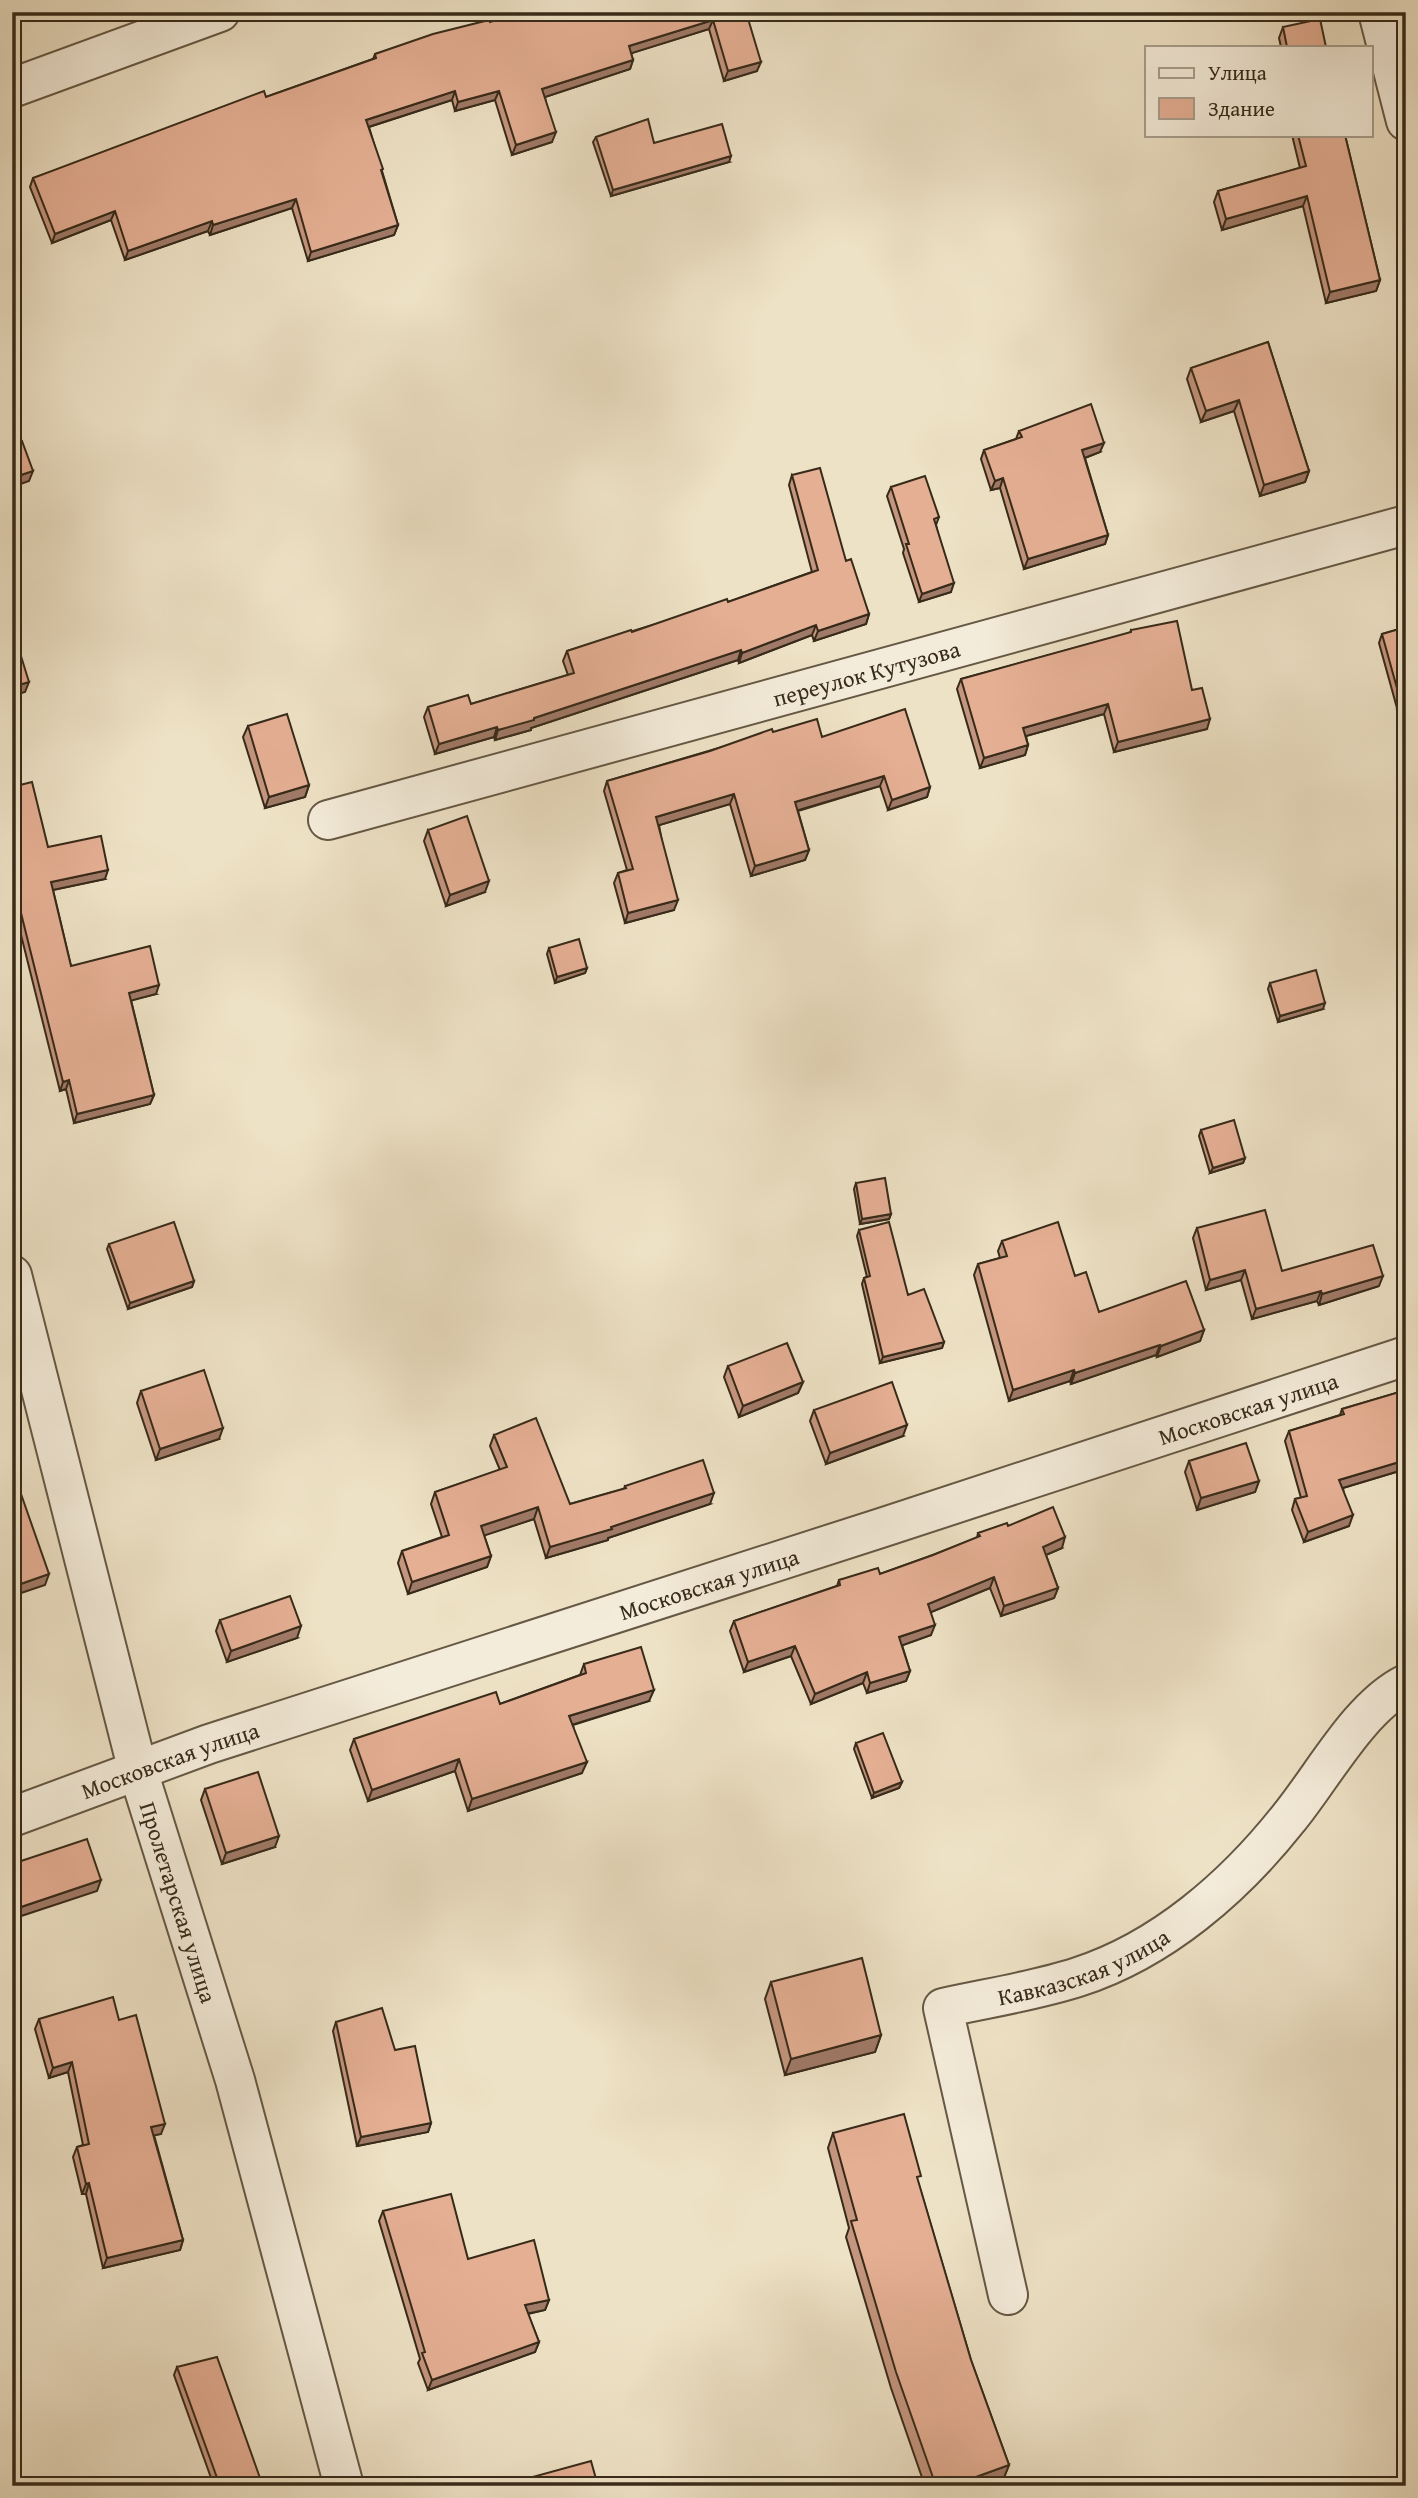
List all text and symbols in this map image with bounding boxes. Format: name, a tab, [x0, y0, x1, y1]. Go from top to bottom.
legend	[1145, 46, 1372, 136]
text: Улица	[1208, 57, 1267, 88]
text: Здание	[1208, 93, 1275, 124]
street label: переулок Кутузова	[769, 631, 964, 714]
street label: Московская улица	[1154, 1363, 1342, 1453]
street label: Московская улица	[615, 1539, 803, 1628]
street label: Московская улица	[76, 1713, 263, 1807]
street label: Пролетарская улица	[132, 1797, 226, 2007]
street label: Кавказская улица	[995, 1920, 1175, 2013]

